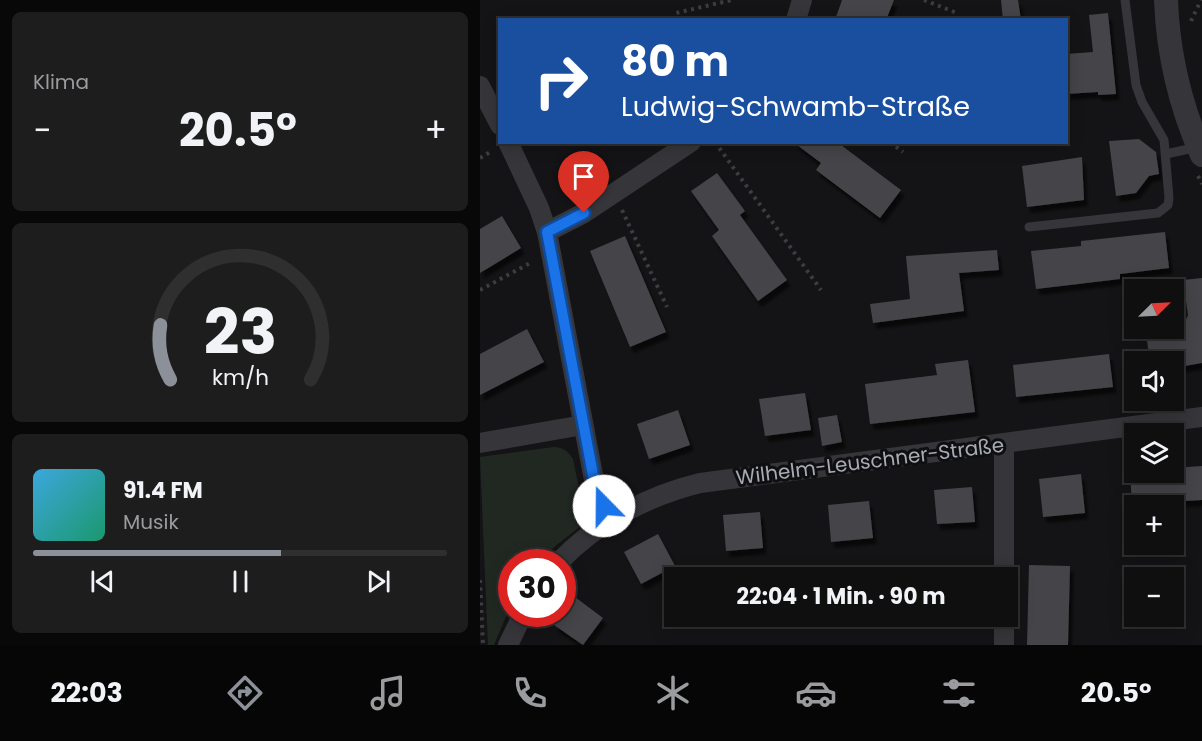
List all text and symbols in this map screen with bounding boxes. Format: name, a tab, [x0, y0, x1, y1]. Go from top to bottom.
text: 80 m	[621, 32, 729, 91]
icon: right	[522, 42, 600, 120]
text: Klima	[33, 68, 89, 96]
text: Ludwig-Schwamb-Straße	[621, 88, 970, 125]
text: 20.5°	[179, 99, 297, 162]
text: −	[33, 107, 51, 154]
text: +	[424, 107, 447, 154]
pin	[558, 151, 609, 213]
icon: arrive	[567, 160, 600, 193]
north arrow	[1124, 279, 1184, 339]
map controls	[1124, 279, 1184, 627]
text: 23	[203, 288, 277, 376]
button: sound	[1124, 351, 1184, 411]
text: km/h	[211, 362, 269, 393]
button: layers	[1124, 423, 1184, 483]
street label: Wilhelm-Leuschner-Straße	[734, 431, 1006, 491]
position arrow	[572, 474, 636, 538]
text: 91.4 FM	[123, 475, 203, 506]
button: +	[1124, 495, 1184, 555]
text: Musik	[123, 508, 179, 536]
speed limit sign: 30	[498, 549, 576, 627]
icon: previous	[86, 565, 119, 598]
icon: pause	[224, 565, 257, 598]
icon: next	[362, 565, 395, 598]
button: −	[1124, 567, 1184, 627]
text: 22:04 · 1 Min. · 90 m	[737, 581, 945, 612]
icon: directions	[224, 672, 266, 714]
icon: music	[367, 672, 409, 714]
icon: phone	[509, 672, 551, 714]
icon: climate	[652, 672, 694, 714]
icon: car	[795, 672, 837, 714]
icon: filters	[938, 672, 980, 714]
text: 22:03	[50, 674, 123, 711]
text: 20.5°	[1081, 674, 1151, 711]

